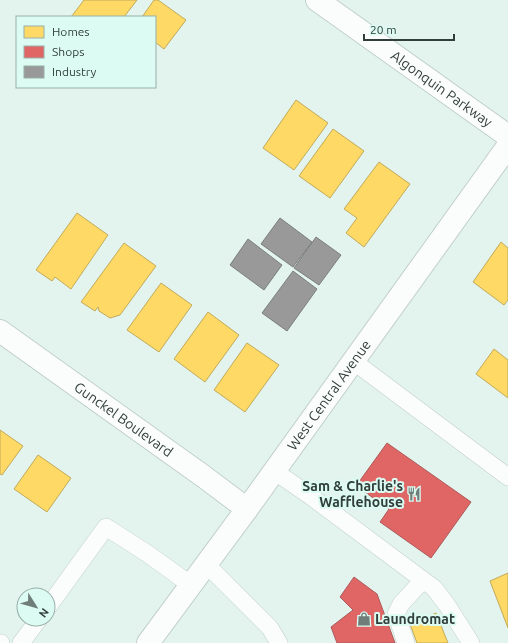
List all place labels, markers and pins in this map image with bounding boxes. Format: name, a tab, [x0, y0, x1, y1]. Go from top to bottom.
place label: Sam & Charlie's Wafflehouse	[302, 478, 403, 510]
restaurant icon: Sam & Charlie's Wafflehouse	[406, 486, 422, 502]
shop icon: Laundromat	[356, 611, 372, 627]
place label: Laundromat	[375, 611, 455, 627]

